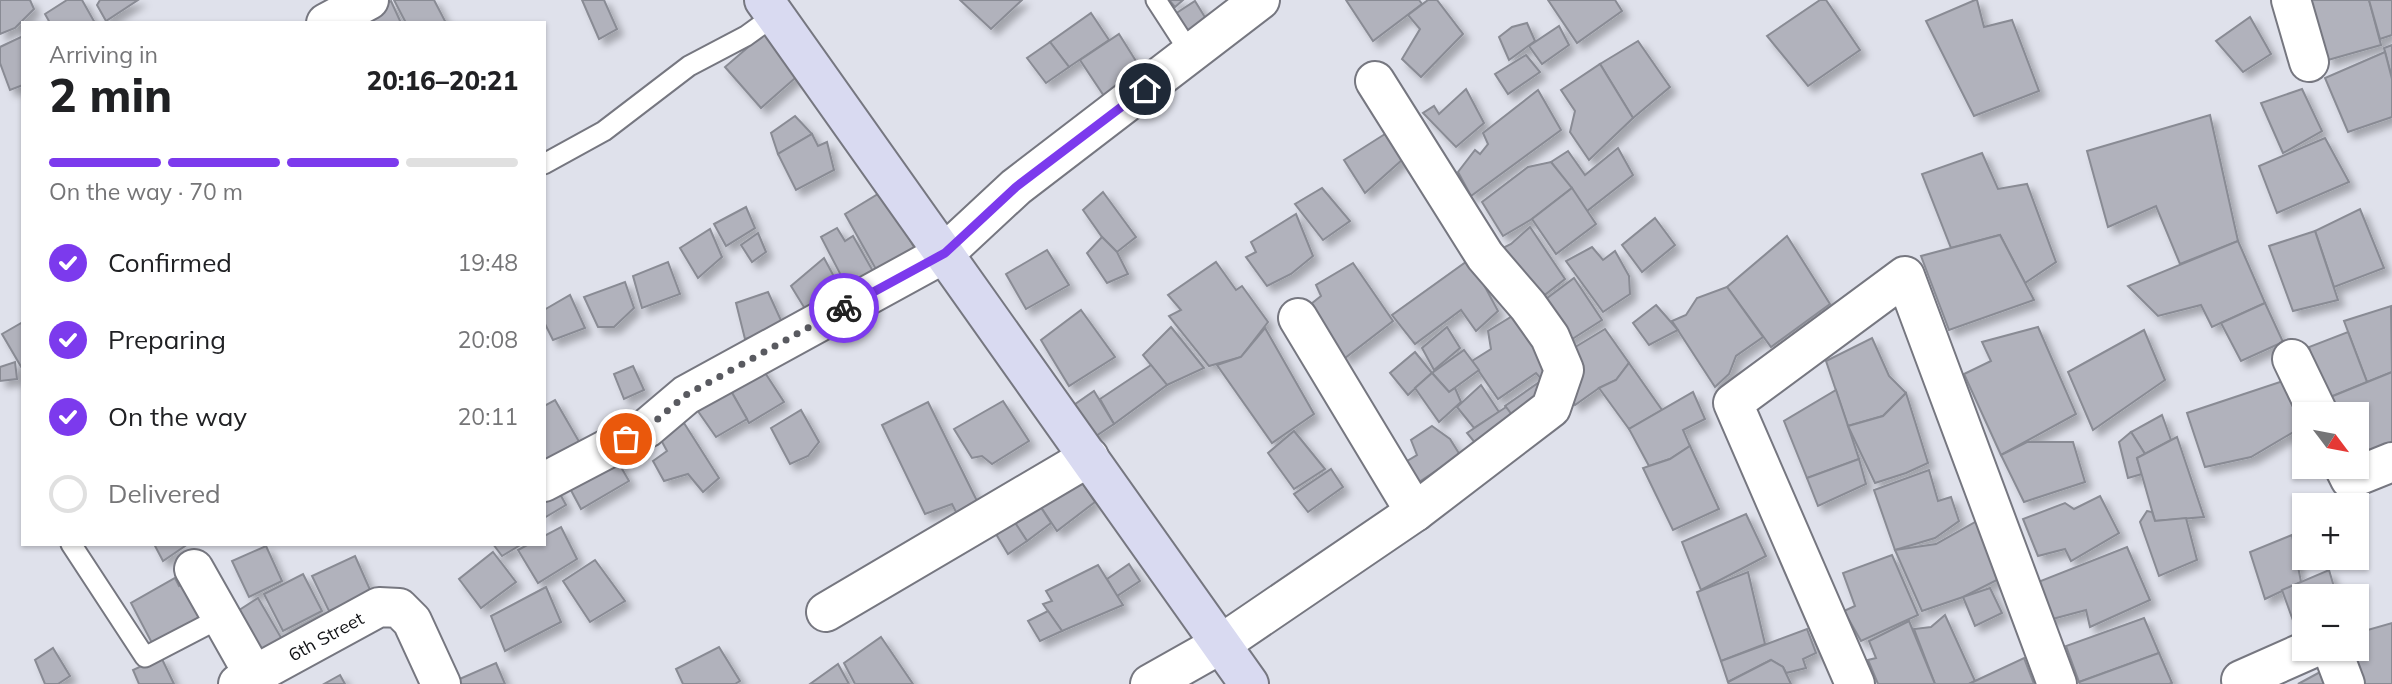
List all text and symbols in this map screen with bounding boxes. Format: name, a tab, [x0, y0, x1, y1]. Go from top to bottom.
text: Arriving in	[49, 40, 158, 69]
pin	[1115, 59, 1175, 119]
text: 20:16–20:21	[367, 64, 518, 97]
text: 2 min	[49, 66, 172, 124]
icon: home	[1126, 70, 1164, 108]
text: On the way · 70 m	[49, 177, 243, 206]
icon: check	[49, 244, 87, 282]
text: Confirmed	[108, 246, 232, 279]
text: 19:48	[458, 248, 518, 277]
courier	[809, 273, 879, 343]
icon: bike	[825, 289, 863, 327]
icon: check	[49, 321, 87, 359]
text: Preparing	[108, 323, 226, 356]
text: 20:08	[458, 325, 518, 354]
icon: check	[49, 398, 87, 436]
text: On the way	[108, 400, 247, 433]
text: 20:11	[458, 402, 518, 431]
north arrow	[2292, 402, 2370, 480]
map controls	[2292, 402, 2369, 661]
pin	[596, 409, 656, 469]
icon: bag	[607, 420, 645, 458]
text: Delivered	[108, 477, 221, 510]
button: +	[2292, 493, 2369, 570]
button: −	[2292, 584, 2369, 661]
street label: 6th Street	[284, 606, 367, 666]

